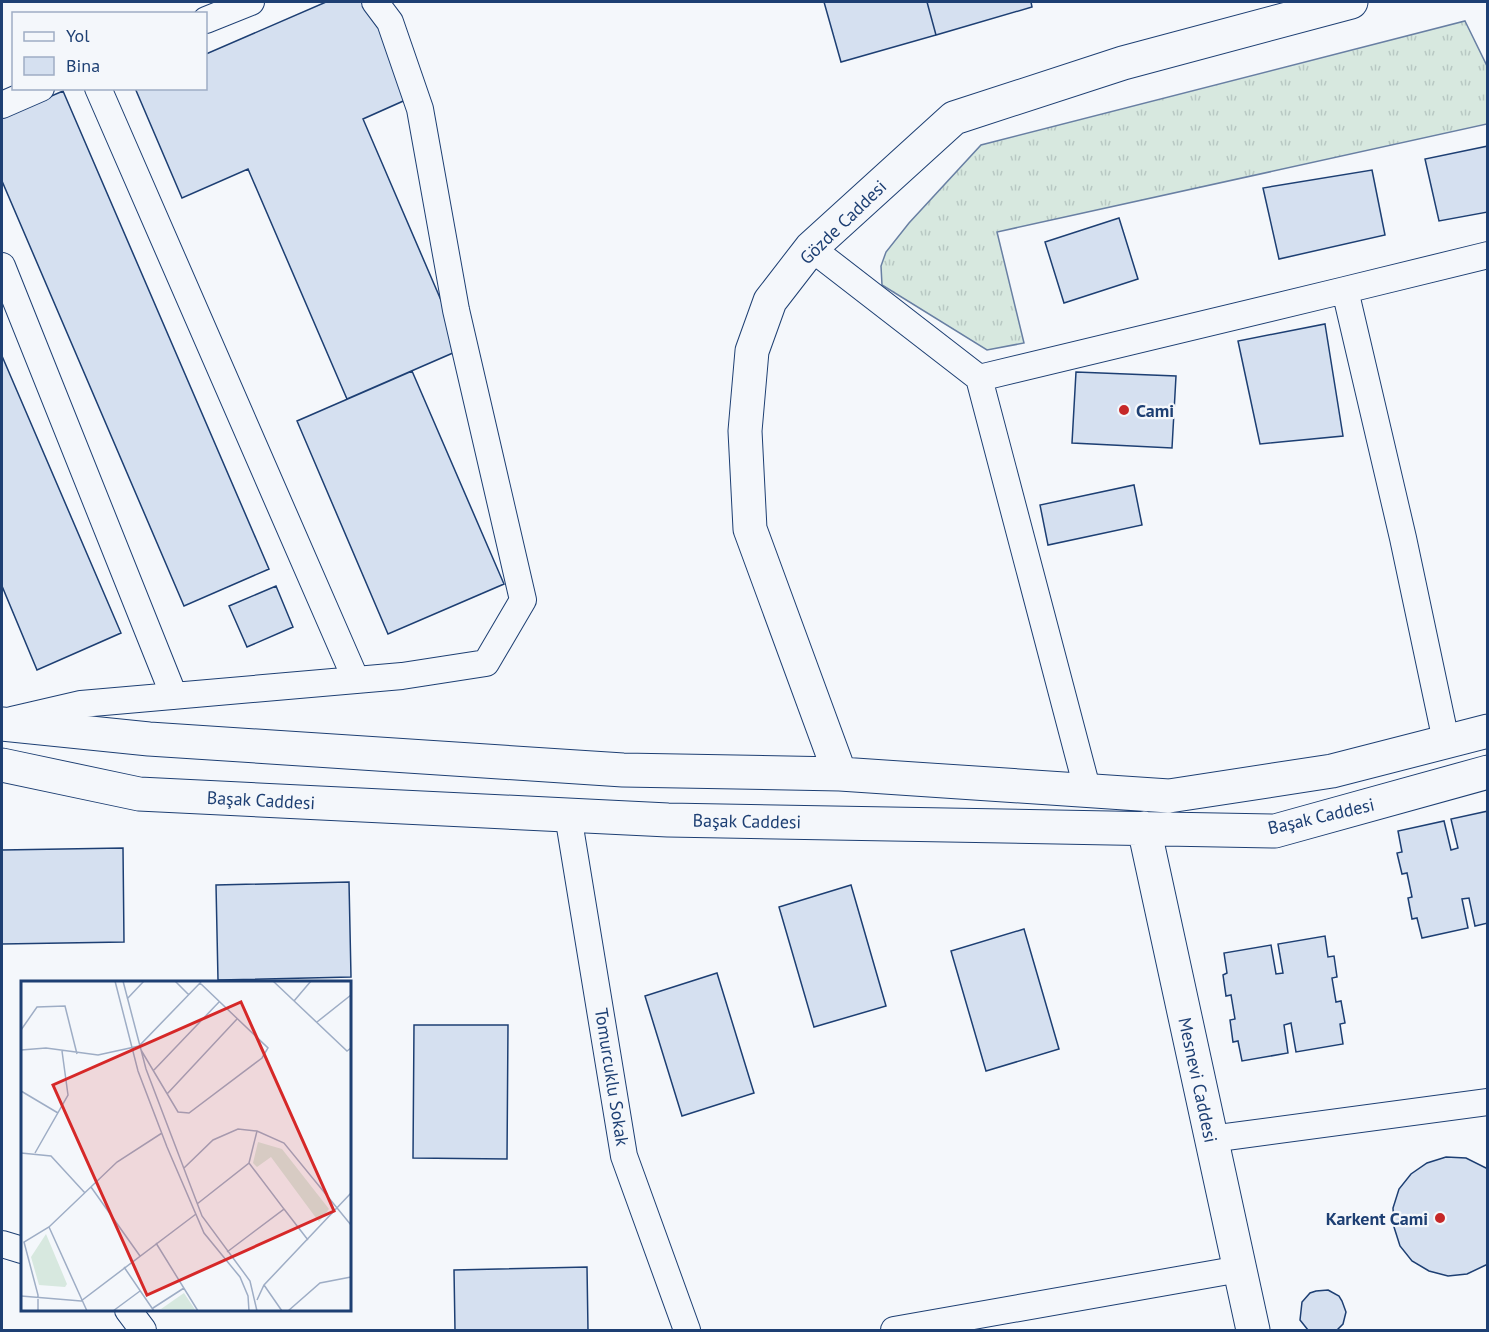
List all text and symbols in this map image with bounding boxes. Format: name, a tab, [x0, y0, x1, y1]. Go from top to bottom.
legend	[12, 12, 207, 90]
text: Yol	[66, 24, 90, 47]
text: Bina	[66, 54, 100, 77]
street label: Gözde Caddesi	[795, 175, 891, 269]
place label: Cami	[1136, 399, 1174, 422]
marker: Cami	[1117, 403, 1131, 417]
street label: Başak Caddesi	[206, 786, 316, 814]
street label: Başak Caddesi	[1265, 793, 1377, 839]
street label: Başak Caddesi	[692, 809, 802, 833]
inset map	[21, 981, 351, 1311]
street label: Tomurcuklu Sokak	[590, 1006, 634, 1148]
street label: Mesnevi Caddesi	[1173, 1015, 1223, 1145]
place label: Karkent Cami	[1326, 1207, 1428, 1230]
marker: Karkent Cami	[1433, 1211, 1447, 1225]

